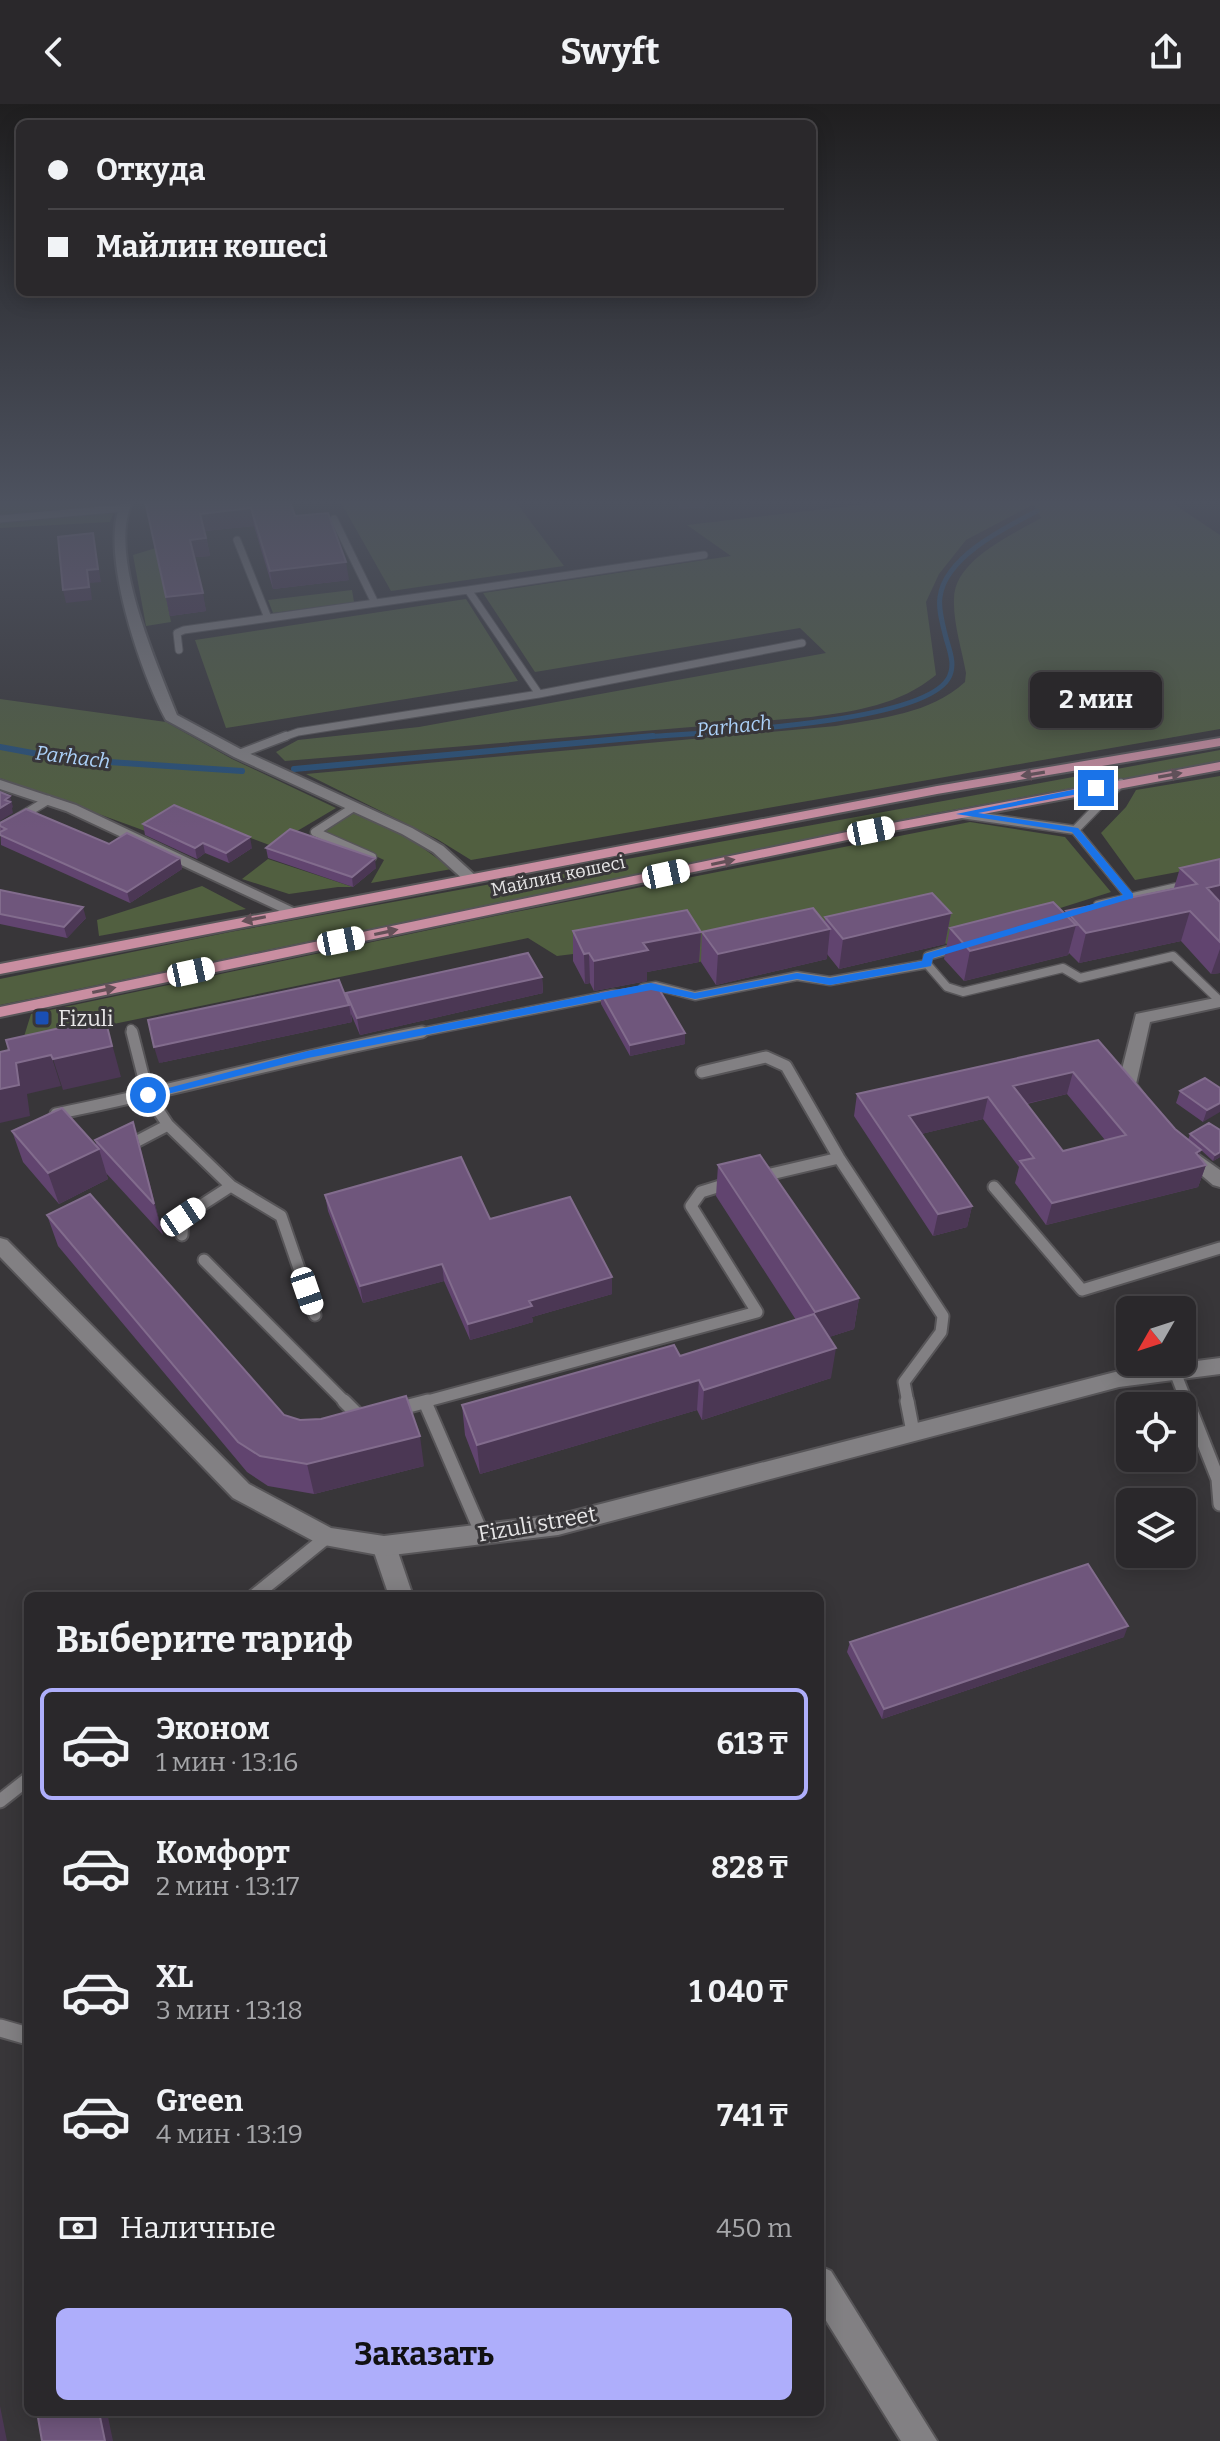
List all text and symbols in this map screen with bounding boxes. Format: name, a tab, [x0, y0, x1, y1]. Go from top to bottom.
icon: back	[32, 30, 76, 74]
text: Swyft	[560, 30, 660, 74]
icon: share	[1144, 30, 1188, 74]
text: Откуда	[96, 152, 205, 188]
text: Майлин көшесі	[96, 229, 327, 265]
callout: 2 мин	[1030, 672, 1162, 728]
text: 2 мин	[1059, 684, 1133, 715]
water label: Parhach	[695, 710, 773, 742]
water label: Parhach	[34, 740, 112, 774]
one-way arrow	[1020, 768, 1045, 780]
one-way arrow	[1158, 768, 1183, 781]
route end	[1078, 770, 1114, 806]
car	[845, 815, 897, 847]
street label: Майлин көшесі	[489, 851, 627, 901]
one-way arrow	[710, 855, 735, 868]
car	[640, 857, 692, 891]
one-way arrow	[241, 913, 266, 925]
car	[315, 925, 367, 957]
one-way arrow	[374, 925, 399, 938]
car	[165, 955, 217, 989]
one-way arrow	[92, 983, 117, 996]
place label: Fizuli	[58, 1005, 114, 1032]
marker: Fizuli	[33, 1009, 51, 1027]
route start	[130, 1077, 166, 1113]
car	[156, 1194, 210, 1240]
car	[288, 1264, 326, 1318]
north arrow	[1116, 1296, 1196, 1376]
map controls	[1116, 1296, 1196, 1568]
button: locate	[1116, 1392, 1196, 1472]
button: layers	[1116, 1488, 1196, 1568]
street label: Fizuli street	[476, 1500, 598, 1548]
text: Выберите тариф	[56, 1618, 353, 1662]
icon: car	[60, 1708, 132, 1780]
text: Эконом	[156, 1711, 270, 1747]
text: 613 ₸	[716, 1726, 788, 1762]
text: 1 мин · 13:16	[156, 1747, 298, 1778]
icon: car	[60, 1832, 132, 1904]
text: Комфорт	[156, 1835, 290, 1871]
text: 828 ₸	[711, 1850, 788, 1886]
text: 2 мин · 13:17	[156, 1871, 299, 1902]
icon: car	[60, 1956, 132, 2028]
text: XL	[156, 1959, 193, 1995]
text: 1 040 ₸	[689, 1974, 788, 2010]
text: 3 мин · 13:18	[156, 1995, 303, 2026]
icon: car	[60, 2080, 132, 2152]
text: Green	[156, 2083, 243, 2119]
text: 741 ₸	[717, 2098, 788, 2134]
text: 4 мин · 13:19	[156, 2119, 303, 2150]
icon: cash	[56, 2206, 100, 2250]
text: Наличные	[120, 2210, 276, 2246]
text: 450 m	[716, 2213, 792, 2244]
button: Заказать	[56, 2308, 792, 2400]

